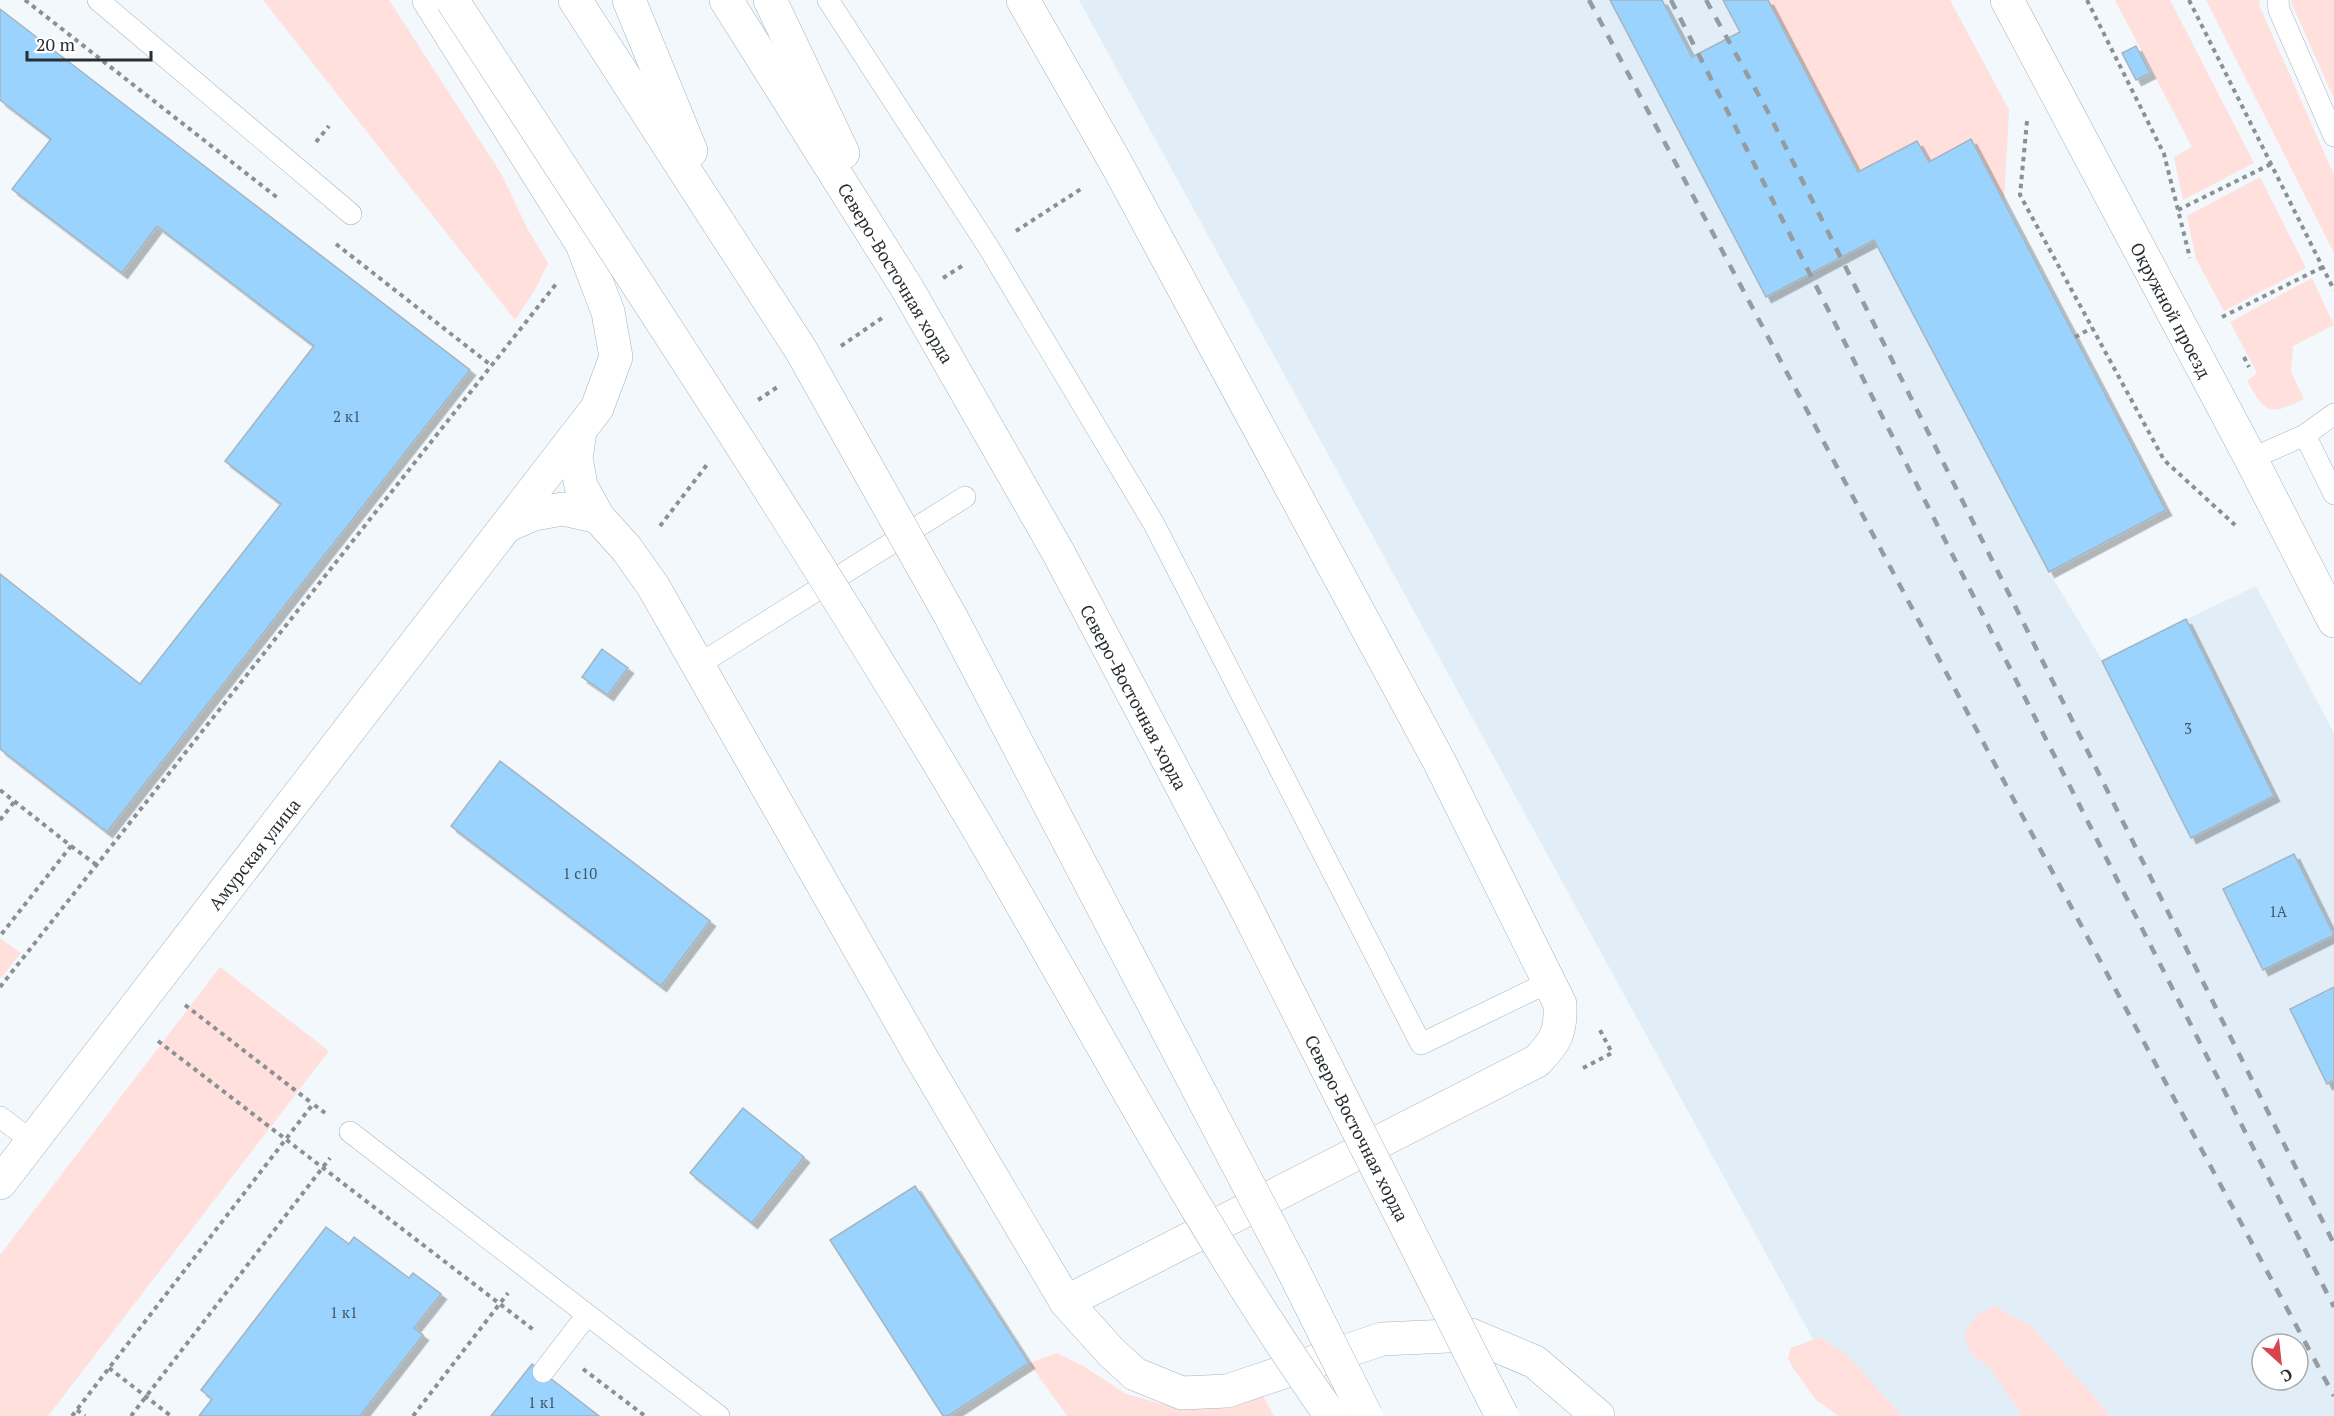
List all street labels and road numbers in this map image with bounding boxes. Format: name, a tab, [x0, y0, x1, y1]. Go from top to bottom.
street label: Северо-Восточная хорда	[833, 178, 959, 368]
street label: Окружной проезд	[2125, 238, 2217, 382]
street label: Северо-Восточная хорда	[1075, 600, 1193, 794]
street label: Амурская улица	[203, 793, 305, 915]
street label: Северо-Восточная хорда	[1299, 1031, 1415, 1225]

